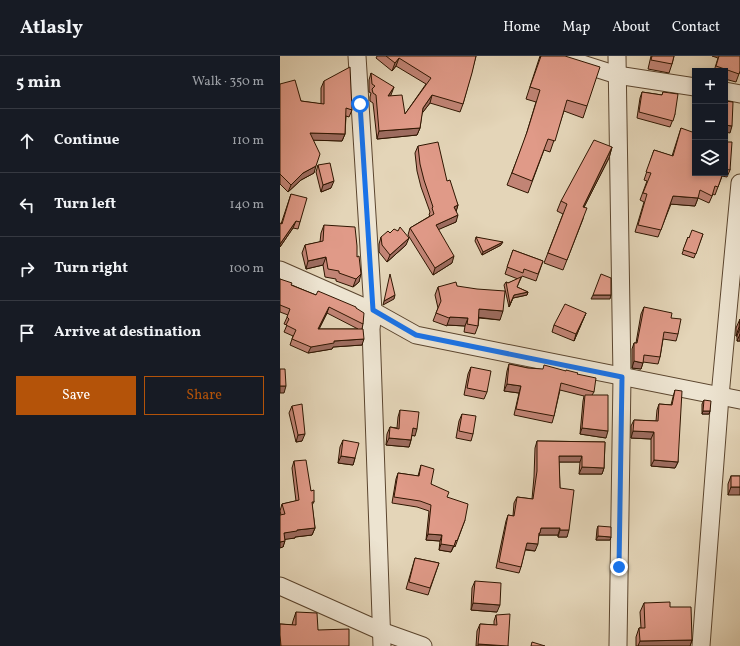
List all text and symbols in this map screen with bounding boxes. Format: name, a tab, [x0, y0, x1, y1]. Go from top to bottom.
text: Atlasly	[20, 15, 83, 41]
text: Home	[503, 18, 540, 37]
text: Map	[562, 18, 590, 37]
text: About	[612, 18, 650, 37]
text: Contact	[672, 18, 720, 37]
map controls	[692, 68, 728, 176]
button: +	[692, 68, 728, 104]
text: 5 min	[16, 71, 61, 94]
text: Walk · 350 m	[192, 73, 264, 91]
route start	[351, 95, 369, 113]
button: −	[692, 104, 728, 140]
icon: ahead	[16, 130, 38, 152]
text: Continue	[54, 130, 119, 151]
text: 110 m	[232, 132, 264, 150]
button: layers	[692, 140, 728, 176]
icon: left	[16, 194, 38, 216]
text: Turn left	[54, 194, 116, 215]
text: 140 m	[230, 196, 264, 214]
icon: right	[16, 258, 38, 280]
text: Turn right	[54, 258, 128, 279]
text: 100 m	[229, 260, 264, 278]
icon: arrive	[16, 322, 38, 344]
text: Arrive at destination	[54, 322, 201, 343]
button: Save	[16, 376, 136, 415]
button: Share	[144, 376, 264, 415]
route end	[610, 558, 628, 576]

